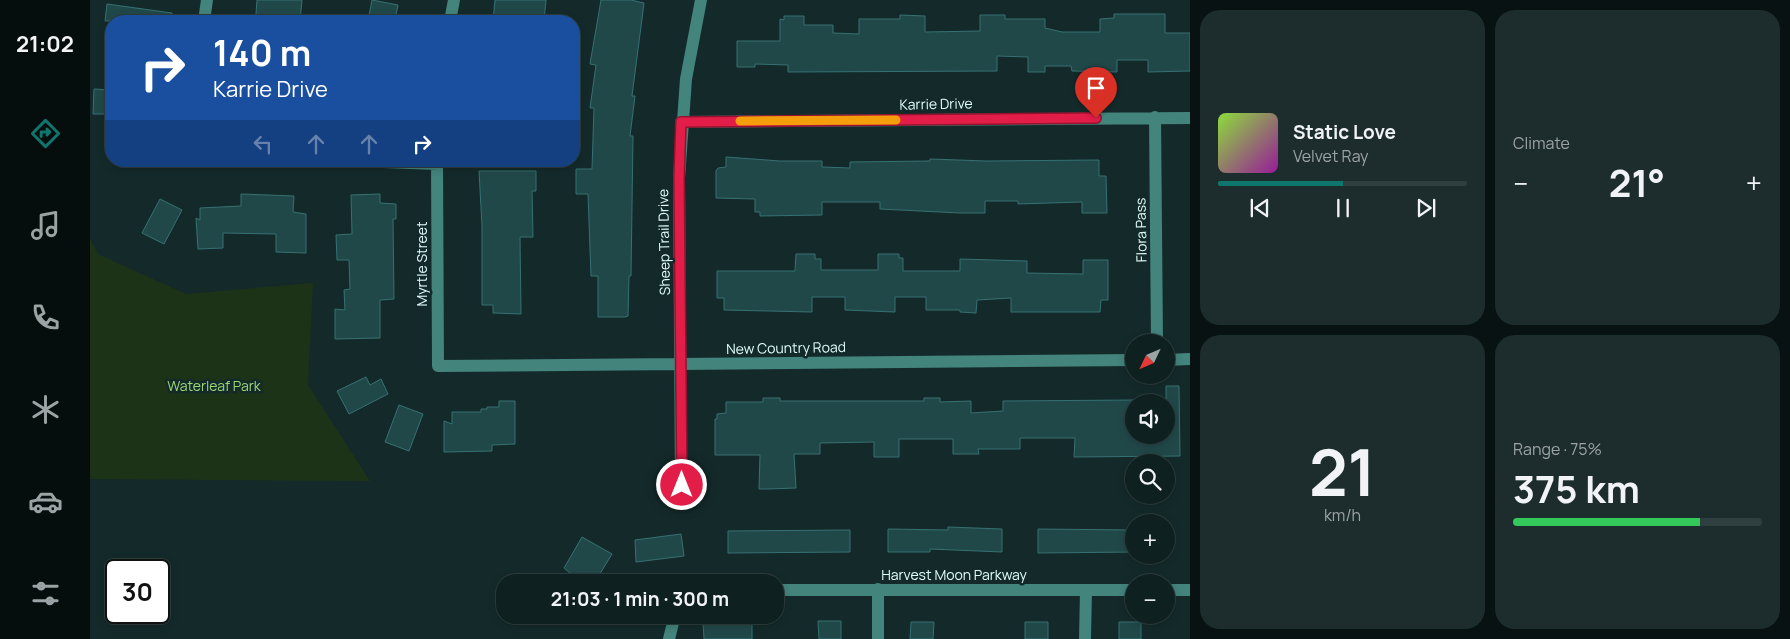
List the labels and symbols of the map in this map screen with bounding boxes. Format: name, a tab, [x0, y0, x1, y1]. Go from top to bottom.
pin	[1075, 67, 1117, 118]
street label: Karrie Drive	[899, 93, 973, 114]
street label: Sheep Trail Drive	[653, 189, 674, 295]
street label: Flora Pass	[1130, 198, 1151, 262]
street label: Myrtle Street	[412, 221, 431, 307]
north arrow	[1125, 334, 1175, 384]
street label: New Country Road	[726, 337, 846, 358]
park label: Waterleaf Park	[167, 376, 262, 395]
position arrow	[655, 458, 707, 510]
speed limit sign: 30	[105, 559, 170, 624]
street label: Harvest Moon Parkway	[881, 565, 1027, 584]

